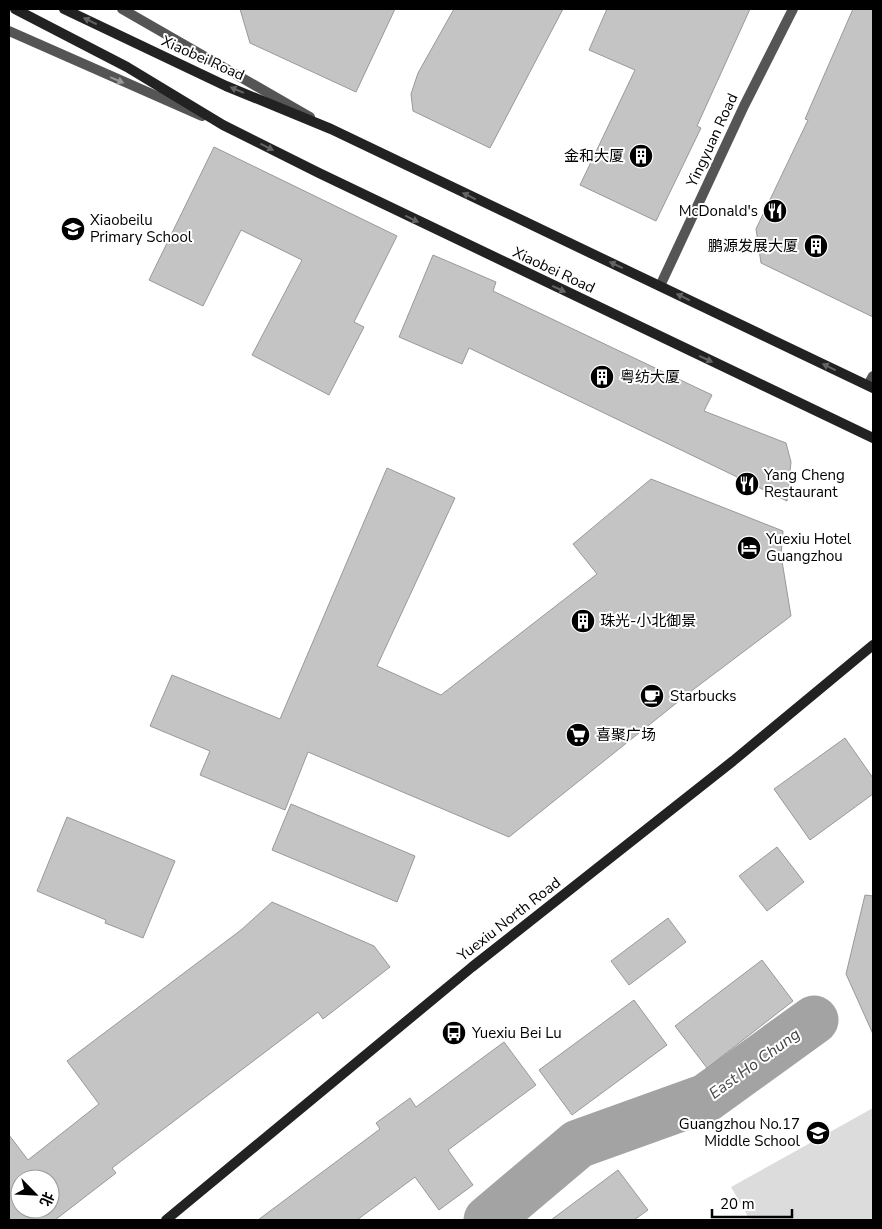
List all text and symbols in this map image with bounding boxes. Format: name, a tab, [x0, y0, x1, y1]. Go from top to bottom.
one-way arrow	[83, 17, 97, 25]
street label: Xiaobei Road	[159, 31, 247, 85]
one-way arrow	[110, 76, 124, 84]
one-way arrow	[230, 86, 244, 94]
street label: Yingyuan Road	[681, 90, 742, 191]
one-way arrow	[260, 143, 274, 151]
building icon: 金和大厦	[628, 143, 654, 169]
place label: 金和大厦	[564, 146, 624, 166]
one-way arrow	[462, 192, 476, 200]
restaurant icon: McDonald's	[762, 198, 788, 224]
place label: McDonald's	[679, 201, 758, 221]
place label: Xiaobeilu Primary School	[90, 210, 193, 247]
one-way arrow	[405, 215, 420, 223]
school or university icon: Xiaobeilu Primary School	[60, 216, 86, 242]
building icon: 鹏源发展大厦	[803, 233, 829, 259]
place label: 鹏源发展大厦	[708, 236, 798, 256]
street label: Xiaobei Road	[510, 242, 598, 298]
one-way arrow	[609, 261, 623, 269]
one-way arrow	[552, 286, 566, 294]
one-way arrow	[676, 292, 690, 300]
one-way arrow	[699, 355, 713, 363]
one-way arrow	[822, 362, 837, 371]
building icon: 粤纺大厦	[589, 364, 615, 390]
place label: 粤纺大厦	[620, 367, 680, 387]
place label: Yang Cheng Restaurant	[763, 465, 845, 502]
restaurant icon: Yang Cheng Restaurant	[734, 471, 760, 497]
place label: Yuexiu Hotel Guangzhou	[765, 529, 852, 566]
hotel icon: Yuexiu Hotel Guangzhou	[736, 535, 762, 561]
building icon: 珠光-小北御景	[570, 608, 596, 634]
place label: 珠光-小北御景	[600, 611, 696, 631]
cafe icon: Starbucks	[639, 683, 665, 709]
place label: Starbucks	[670, 686, 736, 706]
supermarket icon: 喜聚广场	[565, 722, 591, 748]
place label: 喜聚广场	[596, 725, 656, 745]
street label: Yuexiu North Road	[453, 872, 565, 966]
bus stop icon: Yuexiu Bei Lu	[441, 1020, 467, 1046]
place label: Yuexiu Bei Lu	[471, 1023, 562, 1043]
water label: East Ho Chung	[705, 1023, 805, 1104]
place label: Guangzhou No.17 Middle School	[679, 1114, 801, 1151]
school or university icon: Guangzhou No.17 Middle School	[805, 1120, 831, 1146]
north arrow	[10, 1169, 60, 1219]
scale bar	[712, 1186, 792, 1218]
text: 北	[35, 1189, 58, 1209]
text: 20 m	[720, 1194, 755, 1214]

